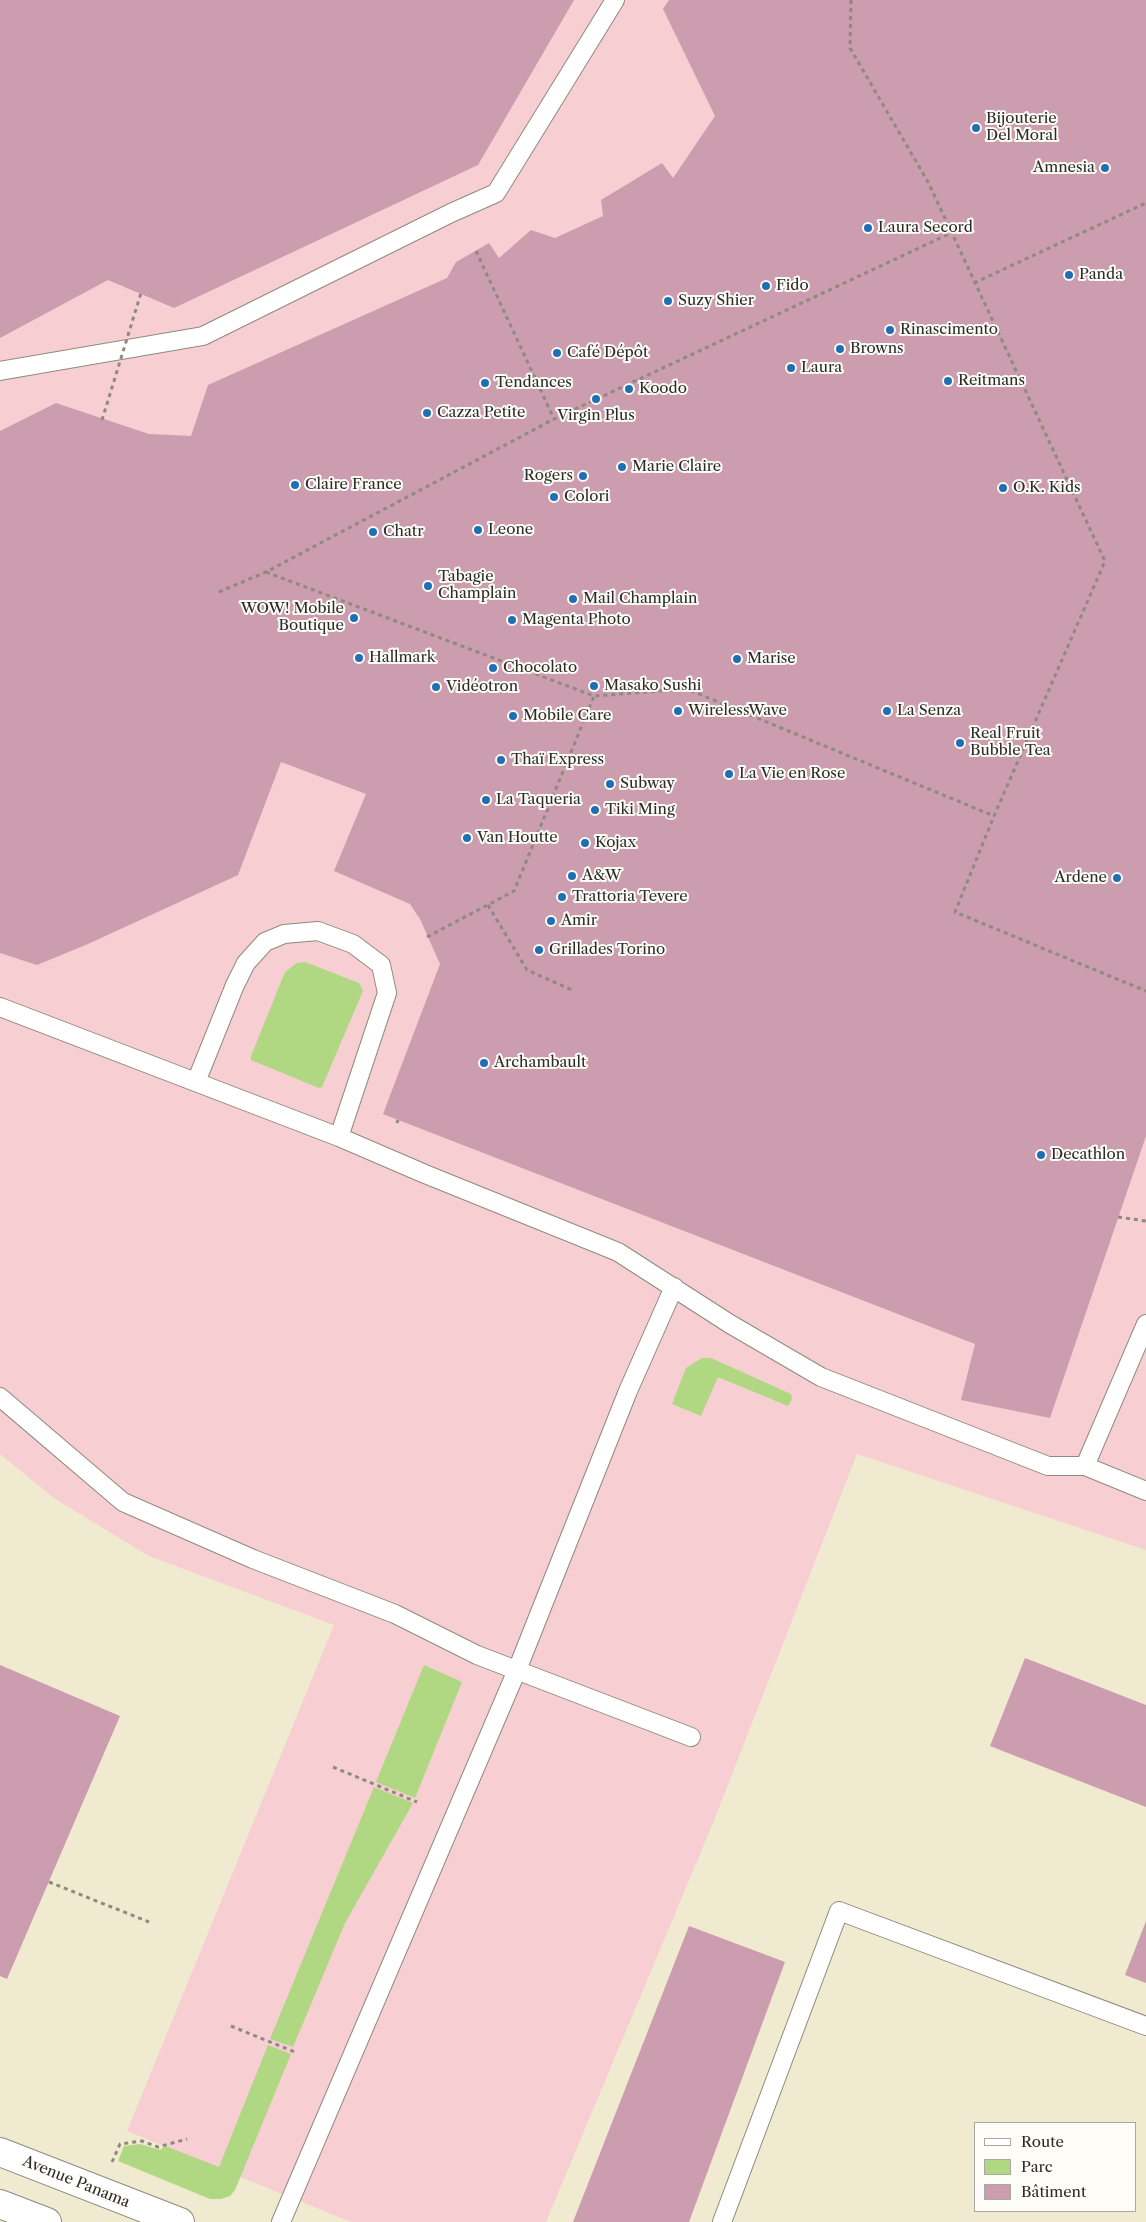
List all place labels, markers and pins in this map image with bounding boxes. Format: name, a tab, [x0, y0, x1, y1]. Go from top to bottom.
place label: Bijouterie Del Moral	[986, 110, 1058, 145]
marker: Bijouterie Del Moral	[970, 122, 982, 134]
place label: Amnesia	[1033, 159, 1095, 177]
marker: Amnesia	[1099, 162, 1111, 174]
place label: Laura Secord	[878, 219, 973, 237]
marker: Laura Secord	[862, 222, 874, 234]
place label: Panda	[1079, 266, 1123, 284]
marker: Panda	[1063, 269, 1075, 281]
place label: Fido	[776, 277, 809, 295]
marker: Fido	[760, 280, 772, 292]
place label: Suzy Shier	[678, 292, 754, 310]
marker: Suzy Shier	[662, 295, 674, 307]
place label: Rinascimento	[900, 321, 998, 339]
marker: Rinascimento	[884, 324, 896, 336]
place label: Browns	[850, 340, 904, 358]
marker: Browns	[834, 343, 846, 355]
place label: Café Dépôt	[567, 344, 648, 362]
marker: Café Dépôt	[551, 347, 563, 359]
place label: Laura	[801, 359, 842, 377]
marker: Laura	[785, 362, 797, 374]
place label: Reitmans	[958, 372, 1025, 390]
place label: Tendances	[495, 374, 572, 392]
marker: Reitmans	[942, 375, 954, 387]
marker: Tendances	[479, 377, 491, 389]
place label: Koodo	[639, 380, 687, 398]
marker: Koodo	[623, 383, 635, 395]
marker: Virgin Plus	[590, 393, 602, 405]
place label: Cazza Petite	[437, 404, 525, 422]
marker: Cazza Petite	[421, 407, 433, 419]
place label: Virgin Plus	[557, 407, 635, 425]
place label: Marie Claire	[632, 458, 721, 476]
marker: Marie Claire	[616, 461, 628, 473]
place label: Rogers	[524, 467, 573, 485]
marker: Rogers	[577, 470, 589, 482]
place label: Claire France	[305, 476, 402, 494]
marker: Claire France	[289, 479, 301, 491]
place label: O.K. Kids	[1013, 479, 1081, 497]
marker: O.K. Kids	[997, 482, 1009, 494]
place label: Colori	[564, 488, 609, 506]
marker: Colori	[548, 491, 560, 503]
place label: Leone	[488, 521, 533, 539]
place label: Chatr	[383, 523, 423, 541]
marker: Leone	[472, 524, 484, 536]
marker: Chatr	[367, 526, 379, 538]
place label: Tabagie Champlain	[438, 568, 516, 603]
marker: Tabagie Champlain	[422, 580, 434, 592]
place label: Mail Champlain	[583, 590, 697, 608]
marker: Mail Champlain	[567, 593, 579, 605]
place label: WOW! Mobile Boutique	[241, 600, 344, 635]
place label: Magenta Photo	[522, 611, 631, 629]
marker: WOW! Mobile Boutique	[348, 612, 360, 624]
marker: Magenta Photo	[506, 614, 518, 626]
place label: Hallmark	[369, 649, 435, 667]
place label: Marise	[747, 650, 796, 668]
marker: Hallmark	[353, 652, 365, 664]
marker: Marise	[731, 653, 743, 665]
place label: Chocolato	[503, 659, 577, 677]
marker: Chocolato	[487, 662, 499, 674]
place label: Masako Sushi	[604, 677, 701, 695]
place label: Vidéotron	[446, 678, 518, 696]
marker: Masako Sushi	[588, 680, 600, 692]
marker: Vidéotron	[430, 681, 442, 693]
place label: WirelessWave	[688, 702, 787, 720]
place label: La Senza	[897, 702, 961, 720]
marker: WirelessWave	[672, 705, 684, 717]
marker: La Senza	[881, 705, 893, 717]
place label: Mobile Care	[523, 707, 611, 725]
marker: Mobile Care	[507, 710, 519, 722]
place label: Real Fruit Bubble Tea	[970, 725, 1051, 760]
marker: Real Fruit Bubble Tea	[954, 737, 966, 749]
place label: Thaï Express	[511, 751, 604, 769]
marker: Thaï Express	[495, 754, 507, 766]
place label: La Vie en Rose	[739, 765, 845, 783]
marker: La Vie en Rose	[723, 768, 735, 780]
place label: Subway	[620, 775, 675, 793]
marker: Subway	[604, 778, 616, 790]
place label: La Taqueria	[496, 791, 581, 809]
marker: La Taqueria	[480, 794, 492, 806]
place label: Tiki Ming	[605, 801, 675, 819]
marker: Tiki Ming	[589, 804, 601, 816]
place label: Van Houtte	[477, 829, 558, 847]
marker: Van Houtte	[461, 832, 473, 844]
place label: Kojax	[595, 834, 636, 852]
marker: Kojax	[579, 837, 591, 849]
place label: A&W	[582, 867, 621, 885]
place label: Ardene	[1054, 869, 1107, 887]
marker: A&W	[566, 870, 578, 882]
marker: Ardene	[1111, 872, 1123, 884]
place label: Trattoria Tevere	[572, 888, 688, 906]
marker: Trattoria Tevere	[556, 891, 568, 903]
place label: Amir	[561, 912, 597, 930]
marker: Amir	[545, 915, 557, 927]
place label: Grillades Torino	[549, 941, 665, 959]
marker: Grillades Torino	[533, 944, 545, 956]
place label: Archambault	[494, 1054, 586, 1072]
marker: Archambault	[478, 1057, 490, 1069]
place label: Decathlon	[1051, 1146, 1125, 1164]
marker: Decathlon	[1035, 1149, 1047, 1161]

